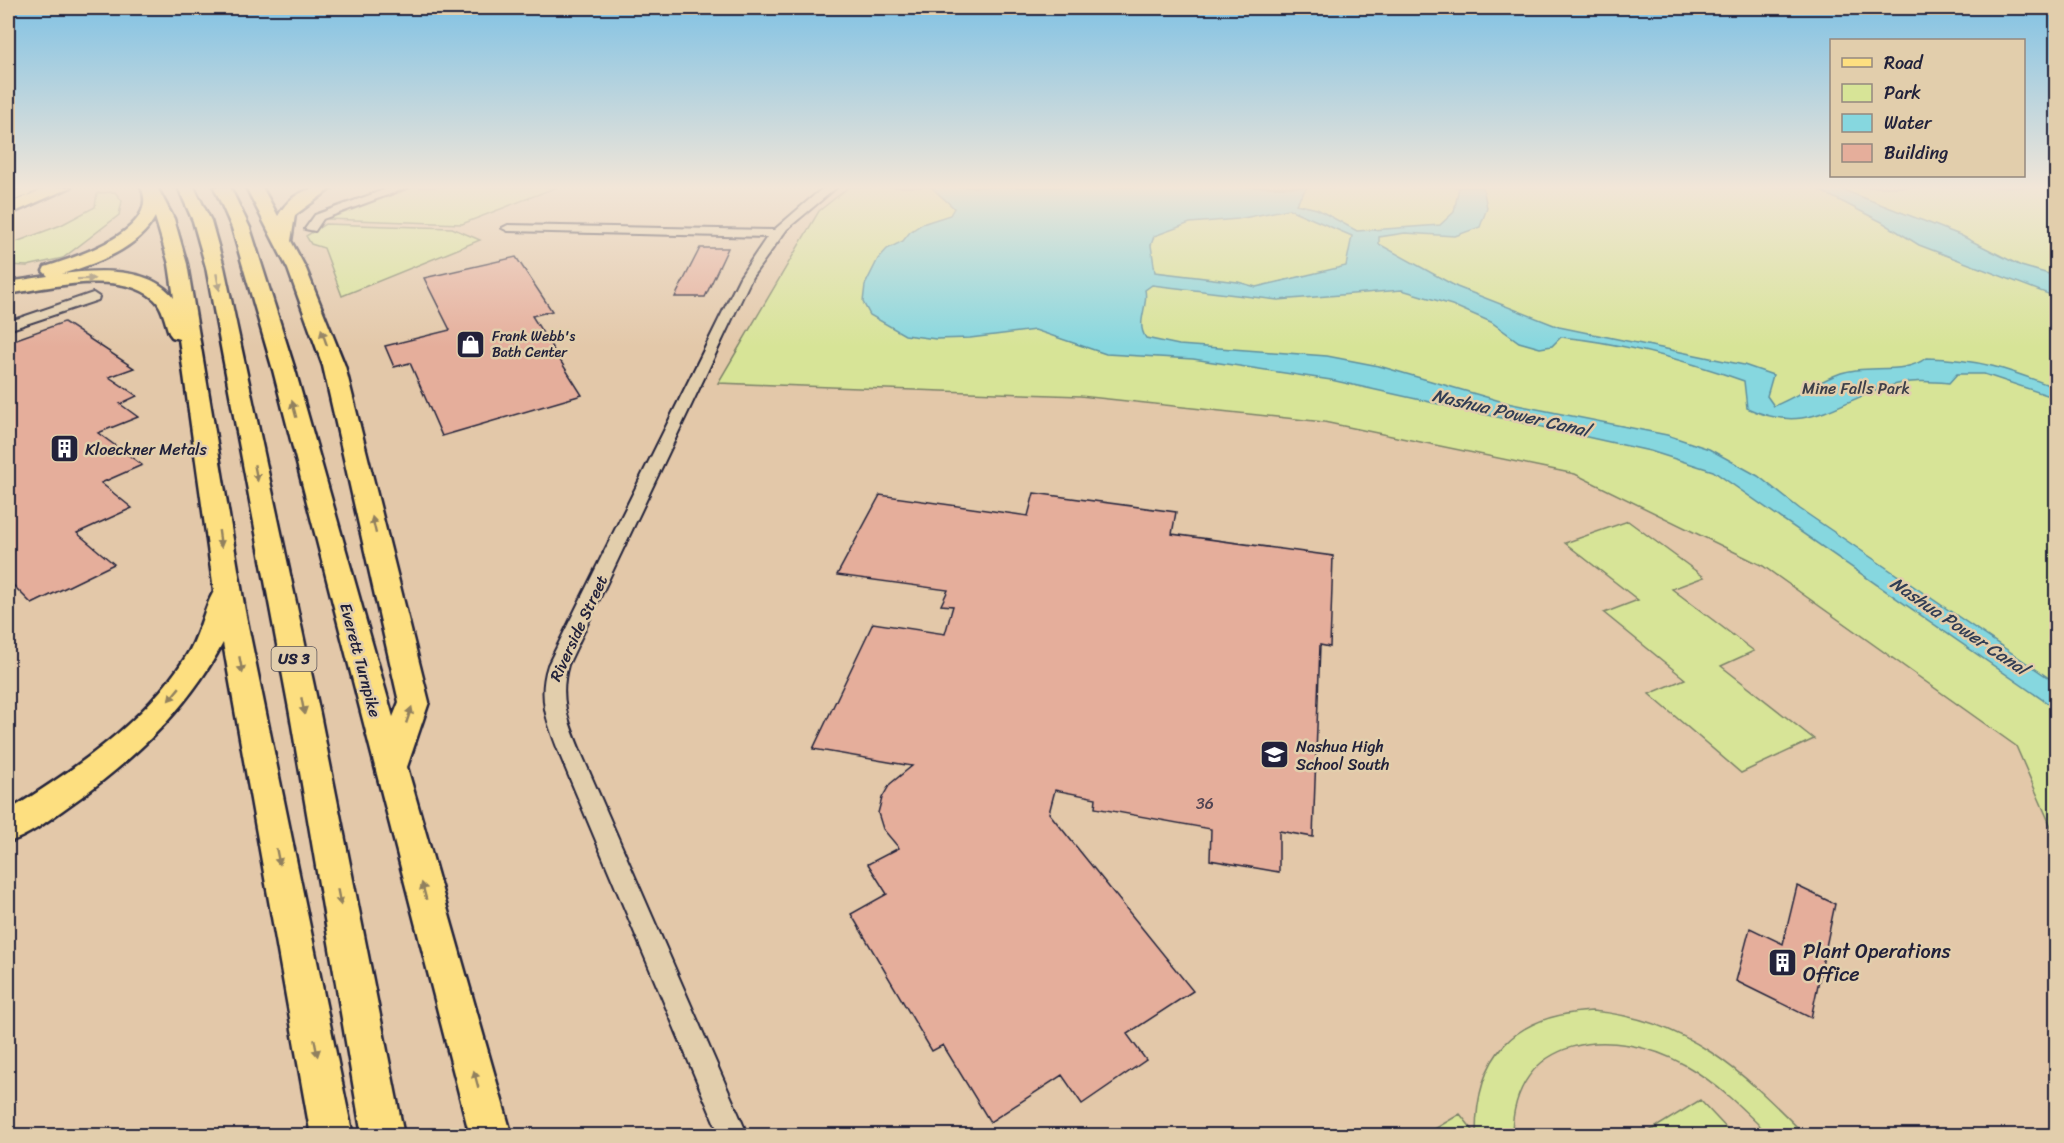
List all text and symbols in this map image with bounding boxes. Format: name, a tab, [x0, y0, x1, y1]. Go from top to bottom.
legend	[1830, 39, 2025, 177]
text: Road	[1884, 47, 1924, 79]
text: Park	[1884, 77, 1921, 109]
text: Water	[1884, 107, 1933, 139]
text: Building	[1884, 137, 1948, 169]
one-way arrow	[214, 273, 223, 292]
one-way arrow	[77, 274, 96, 284]
place label: Frank Webb's Bath Center	[492, 324, 576, 365]
one-way arrow	[318, 328, 328, 346]
shop icon: Frank Webb's Bath Center	[455, 328, 487, 360]
park label: Mine Falls Park	[1802, 374, 1910, 403]
water label: Nashua Power Canal	[1429, 379, 1597, 448]
one-way arrow	[289, 400, 298, 418]
building icon: Kloeckner Metals	[48, 433, 80, 465]
place label: Kloeckner Metals	[85, 435, 207, 464]
one-way arrow	[252, 464, 261, 483]
one-way arrow	[368, 516, 378, 534]
one-way arrow	[215, 530, 224, 549]
water label: Nashua Power Canal	[1884, 568, 2038, 686]
street label: Riverside Street	[541, 570, 616, 686]
street label: Everett Turnpike	[331, 600, 390, 721]
road number: US 3	[272, 647, 316, 671]
one-way arrow	[237, 656, 246, 675]
one-way arrow	[167, 686, 180, 702]
one-way arrow	[299, 696, 308, 715]
one-way arrow	[405, 706, 415, 724]
place label: Nashua High School South	[1296, 732, 1389, 779]
school or university icon: Nashua High School South	[1259, 739, 1291, 771]
house number: 36	[1196, 789, 1214, 818]
one-way arrow	[274, 847, 283, 866]
one-way arrow	[418, 882, 428, 900]
one-way arrow	[335, 888, 344, 907]
place label: Plant Operations Office	[1803, 934, 1951, 992]
building icon: Plant Operations Office	[1766, 946, 1798, 978]
one-way arrow	[312, 1039, 321, 1058]
one-way arrow	[470, 1070, 480, 1088]

